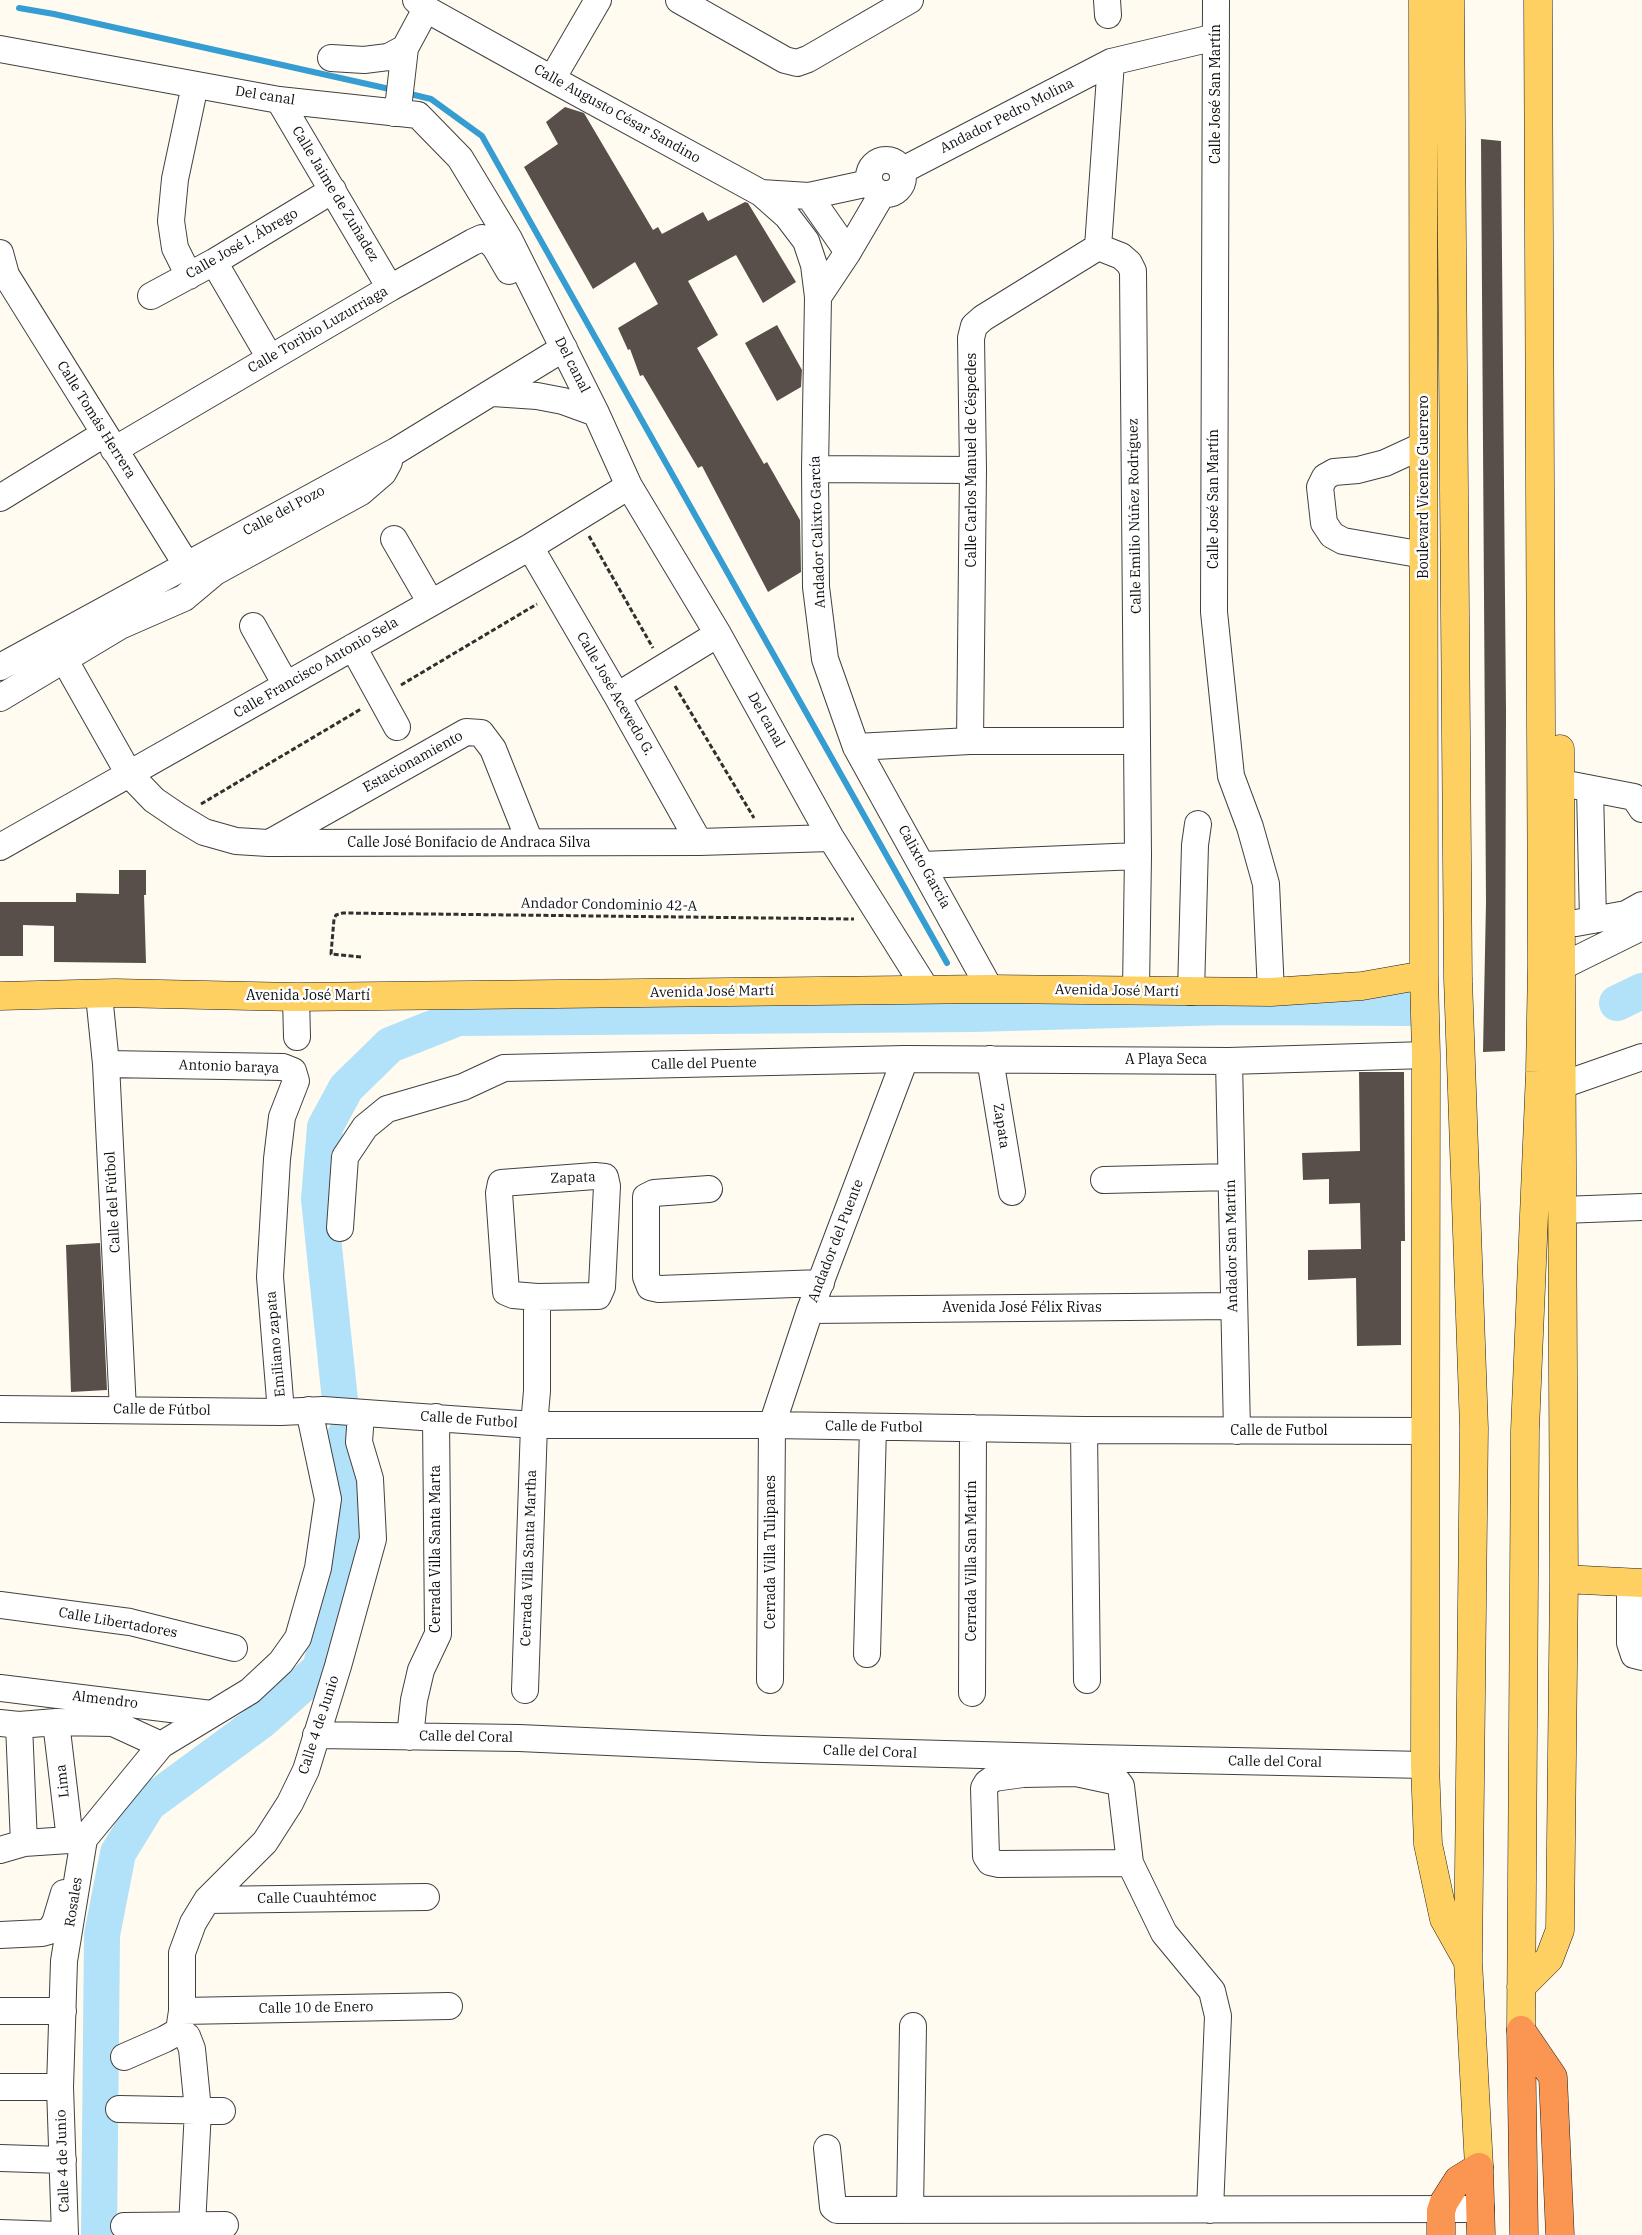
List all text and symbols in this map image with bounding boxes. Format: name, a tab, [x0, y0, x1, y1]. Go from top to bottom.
street label: Calle José San Martín	[1208, 24, 1224, 164]
street label: Calle Augusto César Sandino	[531, 61, 703, 167]
street label: Andador Pedro Molina	[937, 75, 1077, 157]
street label: Del canal	[234, 83, 296, 109]
street label: Calle Jaime de Zuñadez	[288, 123, 382, 265]
street label: Calle José I. Ábrego	[183, 205, 301, 283]
street label: Calle Toribio Luzurriaga	[245, 283, 391, 377]
street label: Del canal	[551, 334, 593, 396]
street label: Calle Carlos Manuel de Céspedes	[964, 353, 980, 567]
street label: Calle Tomás Herrera	[53, 358, 139, 482]
street label: Boulevard Vicente Guerrero	[1416, 395, 1432, 579]
street label: Calle Emilio Núñez Rodríguez	[1125, 418, 1145, 614]
street label: Calle José San Martín	[1206, 429, 1222, 569]
street label: Andador Calixto García	[807, 455, 829, 609]
street label: Calle del Pozo	[240, 482, 328, 540]
street label: Calle Francisco Antonio Sela	[231, 614, 401, 722]
street label: Calle José Acevedo G.	[573, 629, 657, 759]
street label: Del canal	[744, 689, 788, 751]
street label: Estacionamiento	[360, 728, 466, 796]
street label: Calixto García	[894, 822, 954, 912]
street label: Calle José Bonifacio de Andraca Silva	[347, 835, 591, 851]
street label: Andador Condominio 42-A	[521, 895, 697, 915]
street label: Avenida José Martí	[1055, 982, 1179, 1000]
street label: Avenida José Martí	[650, 983, 774, 1001]
street label: Avenida José Martí	[246, 988, 370, 1004]
street label: A Playa Seca	[1125, 1052, 1207, 1068]
street label: Calle del Puente	[651, 1055, 757, 1073]
street label: Antonio baraya	[178, 1057, 280, 1077]
street label: Zapata	[989, 1102, 1013, 1150]
street label: Calle del Fútbol	[102, 1151, 124, 1253]
street label: Zapata	[550, 1169, 596, 1187]
street label: Andador del Puente	[805, 1177, 867, 1305]
street label: Andador San Martín	[1222, 1179, 1242, 1313]
street label: Emiliano zapata	[263, 1290, 289, 1398]
street label: Avenida José Félix Rivas	[942, 1300, 1102, 1316]
street label: Calle de Fútbol	[113, 1401, 211, 1419]
street label: Calle de Futbol	[420, 1408, 518, 1432]
street label: Calle de Futbol	[825, 1418, 923, 1436]
street label: Calle de Futbol	[1230, 1423, 1328, 1439]
street label: Cerrada Villa Santa Marta	[428, 1465, 444, 1633]
street label: Cerrada Villa Santa Martha	[518, 1469, 540, 1647]
street label: Cerrada Villa Tulipanes	[763, 1475, 779, 1629]
street label: Cerrada Villa San Martín	[964, 1480, 980, 1642]
street label: Calle Libertadores	[57, 1604, 179, 1642]
street label: Calle 4 de Junio	[295, 1673, 343, 1777]
street label: Almendro	[71, 1688, 139, 1712]
street label: Calle del Coral	[419, 1728, 513, 1746]
street label: Calle del Coral	[823, 1742, 917, 1762]
street label: Calle del Coral	[1228, 1753, 1322, 1771]
street label: Lima	[53, 1763, 73, 1799]
street label: Rosales	[62, 1876, 86, 1928]
street label: Calle Cuauhtémoc	[257, 1889, 377, 1907]
street label: Calle 10 de Enero	[259, 1999, 373, 2017]
street label: Calle 4 de Junio	[53, 2109, 73, 2213]

